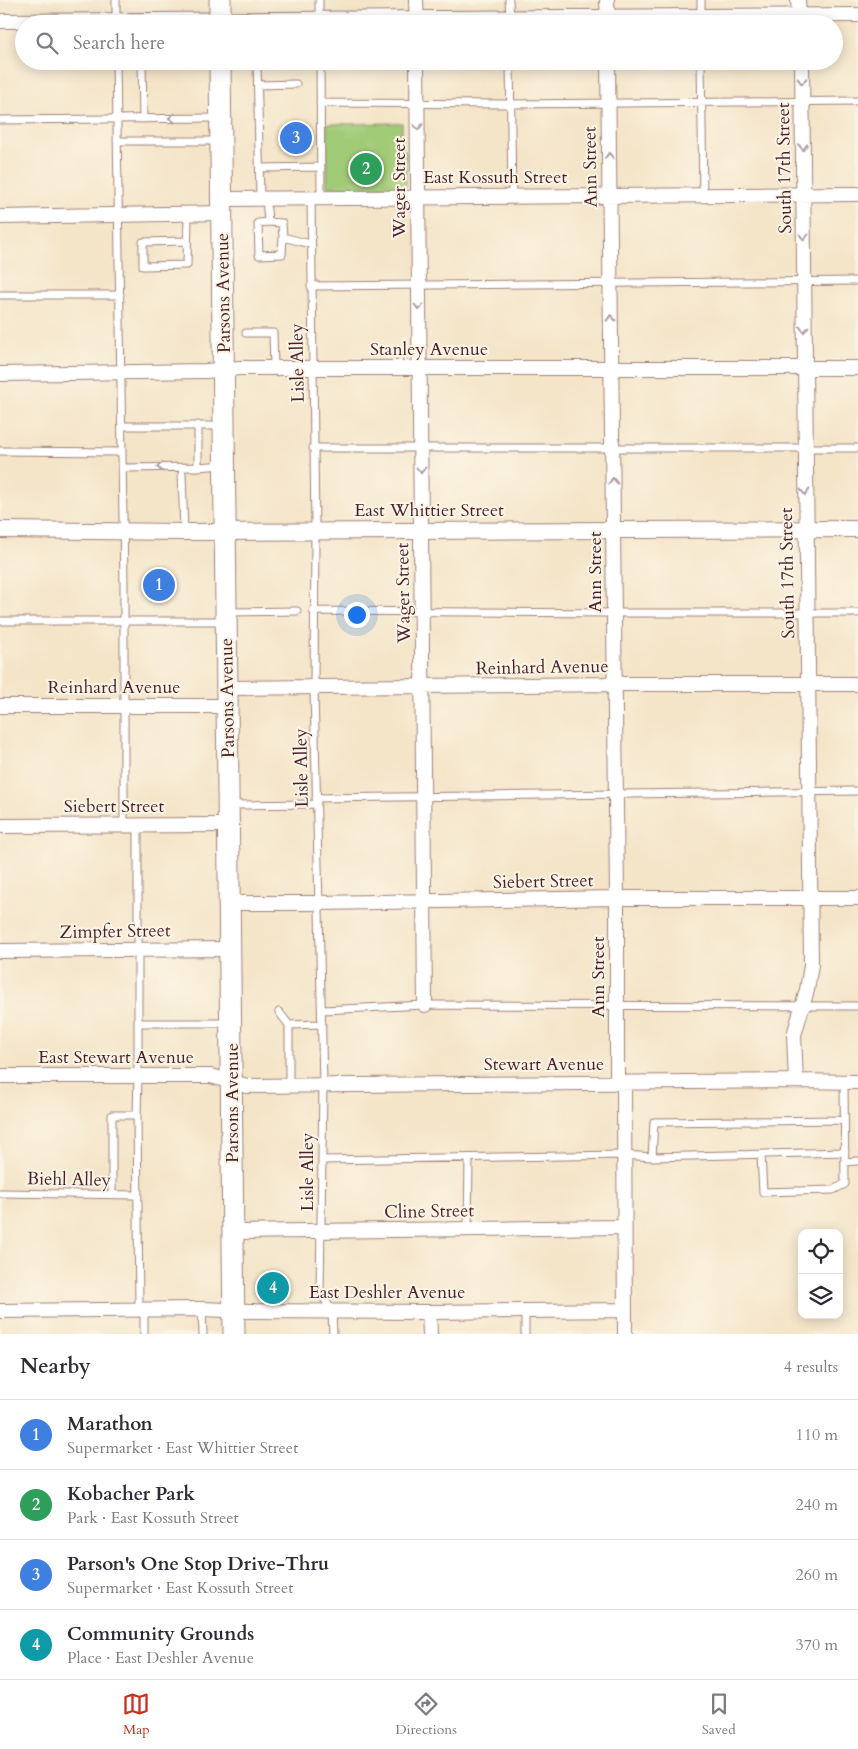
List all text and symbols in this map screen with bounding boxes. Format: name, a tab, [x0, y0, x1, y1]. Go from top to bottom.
search box	[15, 15, 843, 70]
icon: search	[33, 29, 61, 57]
text: Search here	[73, 30, 165, 56]
one-way arrow	[797, 78, 807, 85]
street label: South 17th Street	[771, 102, 798, 234]
one-way arrow	[168, 113, 176, 124]
pin: 3	[280, 119, 312, 157]
one-way arrow	[413, 124, 423, 132]
street label: Ann Street	[577, 126, 604, 208]
street label: Wager Street	[387, 137, 412, 239]
one-way arrow	[798, 144, 808, 152]
pin: 2	[350, 150, 382, 188]
one-way arrow	[604, 152, 614, 160]
street label: East Kossuth Street	[423, 165, 567, 190]
street label: Parsons Avenue	[210, 233, 237, 353]
one-way arrow	[799, 234, 809, 242]
one-way arrow	[413, 304, 424, 312]
one-way arrow	[606, 314, 616, 322]
street label: Lisle Alley	[284, 323, 311, 403]
one-way arrow	[799, 326, 809, 334]
street label: Stanley Avenue	[370, 337, 488, 362]
one-way arrow	[156, 462, 164, 472]
one-way arrow	[416, 466, 426, 474]
one-way arrow	[608, 477, 618, 484]
one-way arrow	[800, 488, 810, 496]
street label: East Whittier Street	[354, 498, 504, 523]
street label: South 17th Street	[774, 507, 801, 639]
street label: Ann Street	[583, 531, 608, 613]
street label: Wager Street	[390, 542, 417, 645]
pin: 1	[143, 566, 175, 604]
your location	[344, 602, 370, 628]
street label: Parsons Avenue	[214, 638, 241, 758]
street label: Reinhard Avenue	[475, 654, 609, 681]
street label: Reinhard Avenue	[48, 675, 180, 700]
street label: Lisle Alley	[288, 728, 315, 808]
street label: Siebert Street	[64, 794, 165, 819]
street label: Siebert Street	[493, 868, 594, 895]
street label: Zimpfer Street	[59, 918, 171, 945]
street label: Ann Street	[586, 936, 611, 1018]
street label: Parsons Avenue	[220, 1043, 245, 1163]
street label: East Stewart Avenue	[38, 1045, 194, 1070]
street label: Stewart Avenue	[484, 1052, 604, 1077]
street label: Lisle Alley	[295, 1132, 320, 1212]
street label: Biehl Alley	[27, 1166, 112, 1193]
street label: Cline Street	[384, 1198, 475, 1225]
map controls	[798, 1229, 843, 1319]
button: locate	[798, 1229, 843, 1274]
pin: 4	[257, 1269, 289, 1307]
button: layers	[798, 1274, 843, 1319]
street label: East Deshler Avenue	[309, 1280, 465, 1305]
text: Nearby	[20, 1352, 91, 1381]
text: 4 results	[784, 1356, 838, 1378]
text: Marathon	[67, 1411, 153, 1437]
text: 1	[32, 1424, 40, 1446]
text: 110 m	[796, 1424, 838, 1446]
text: Supermarket · East Whittier Street	[67, 1437, 298, 1459]
text: Kobacher Park	[67, 1481, 195, 1507]
text: 2	[32, 1494, 40, 1516]
text: 240 m	[796, 1494, 838, 1516]
text: Park · East Kossuth Street	[67, 1507, 239, 1529]
text: Parson's One Stop Drive-Thru	[67, 1551, 329, 1577]
text: 3	[32, 1564, 40, 1586]
text: 260 m	[796, 1564, 838, 1586]
text: Supermarket · East Kossuth Street	[67, 1577, 293, 1599]
text: Community Grounds	[67, 1621, 254, 1647]
text: 4	[32, 1634, 40, 1656]
text: 370 m	[796, 1634, 838, 1656]
text: Place · East Deshler Avenue	[67, 1647, 254, 1669]
tab: Map	[122, 1690, 150, 1739]
tab: Directions	[395, 1690, 457, 1739]
tab: Saved	[702, 1690, 736, 1739]

